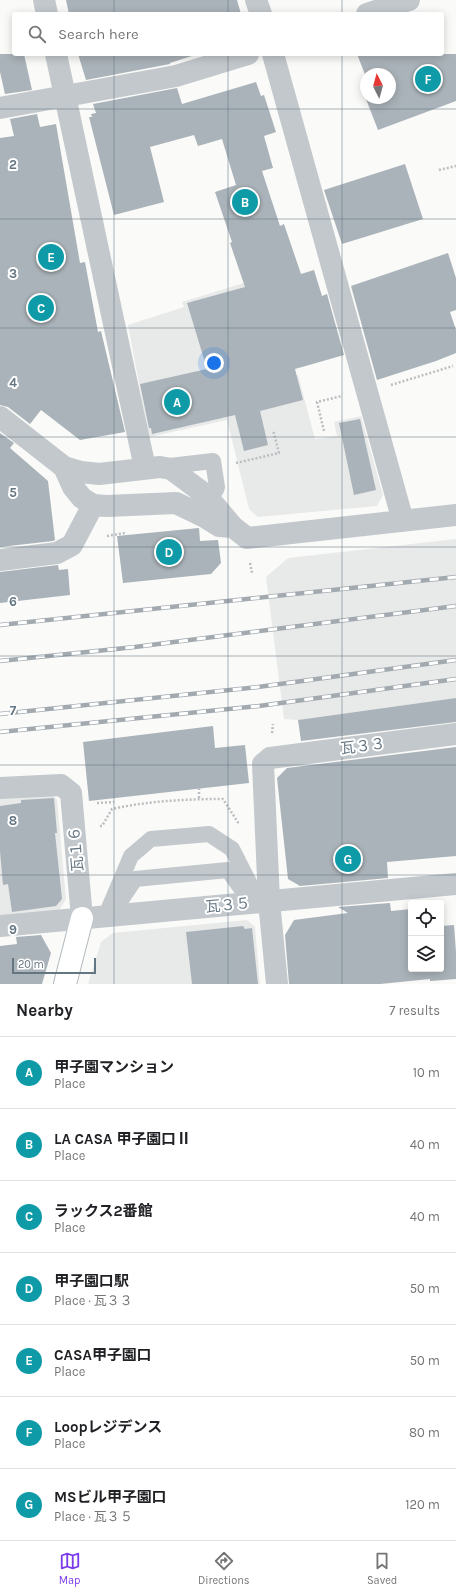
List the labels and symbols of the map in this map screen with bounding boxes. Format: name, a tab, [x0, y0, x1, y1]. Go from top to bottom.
pin: F	[415, 64, 441, 94]
north arrow	[360, 68, 396, 104]
text: 2	[9, 157, 17, 172]
pin: B	[232, 187, 258, 217]
pin: E	[38, 242, 64, 272]
text: 3	[9, 266, 17, 281]
pin: C	[28, 293, 54, 323]
your location	[204, 353, 224, 373]
text: 4	[9, 375, 17, 390]
pin: A	[164, 387, 190, 417]
text: 5	[9, 485, 17, 500]
pin: D	[156, 537, 182, 567]
text: 6	[9, 594, 17, 609]
text: 7	[10, 703, 17, 718]
street label: 瓦３３	[340, 734, 386, 758]
text: 8	[9, 813, 17, 828]
street label: 瓦１６	[65, 826, 87, 872]
pin: G	[335, 844, 361, 874]
street label: 瓦３５	[205, 894, 251, 916]
text: 9	[9, 922, 17, 937]
scale bar	[12, 956, 96, 975]

